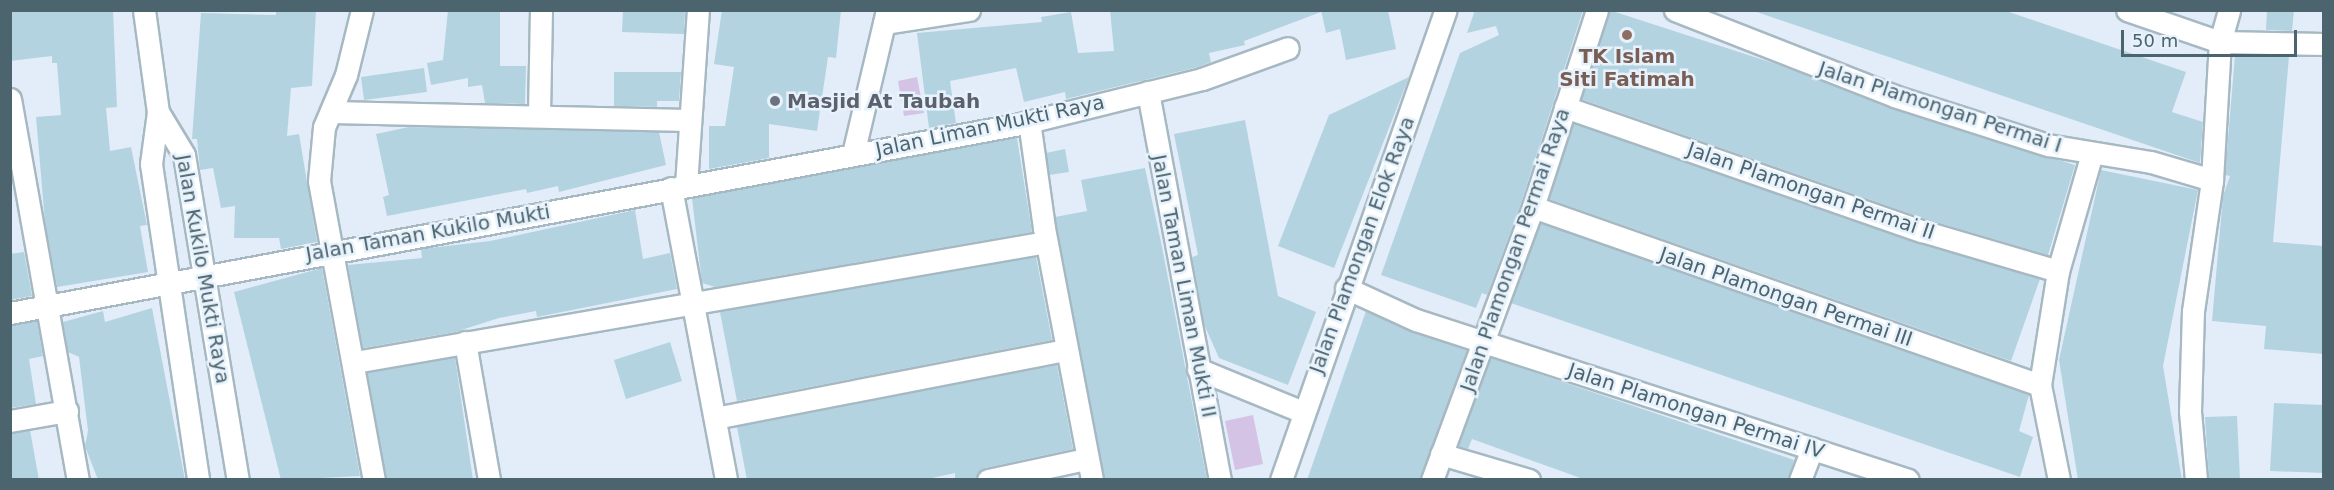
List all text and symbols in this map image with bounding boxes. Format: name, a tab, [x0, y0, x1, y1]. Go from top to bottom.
scale bar	[2124, 18, 2300, 56]
marker: TK Islam Siti Fatimah	[1620, 28, 1634, 42]
text: 50 m	[2132, 30, 2178, 51]
place label: TK Islam Siti Fatimah	[1559, 44, 1695, 91]
street label: Jalan Plamongan Permai I	[1815, 56, 2065, 158]
place label: Masjid At Taubah	[787, 89, 980, 113]
street label: Jalan Liman Mukti Raya	[873, 90, 1107, 162]
marker: Masjid At Taubah	[768, 94, 782, 108]
street label: Jalan Plamongan Permai Raya	[1455, 105, 1575, 395]
street label: Jalan Plamongan Elok Raya	[1304, 113, 1420, 377]
street label: Jalan Plamongan Permai II	[1684, 137, 1938, 245]
street label: Jalan Taman Liman Mukti II	[1147, 152, 1221, 420]
street label: Jalan Kukilo Mukti Raya	[171, 153, 235, 385]
street label: Jalan Taman Kukilo Mukti	[304, 200, 552, 266]
street label: Jalan Plamongan Permai III	[1656, 242, 1916, 352]
street label: Jalan Plamongan Permai IV	[1565, 358, 1827, 464]

